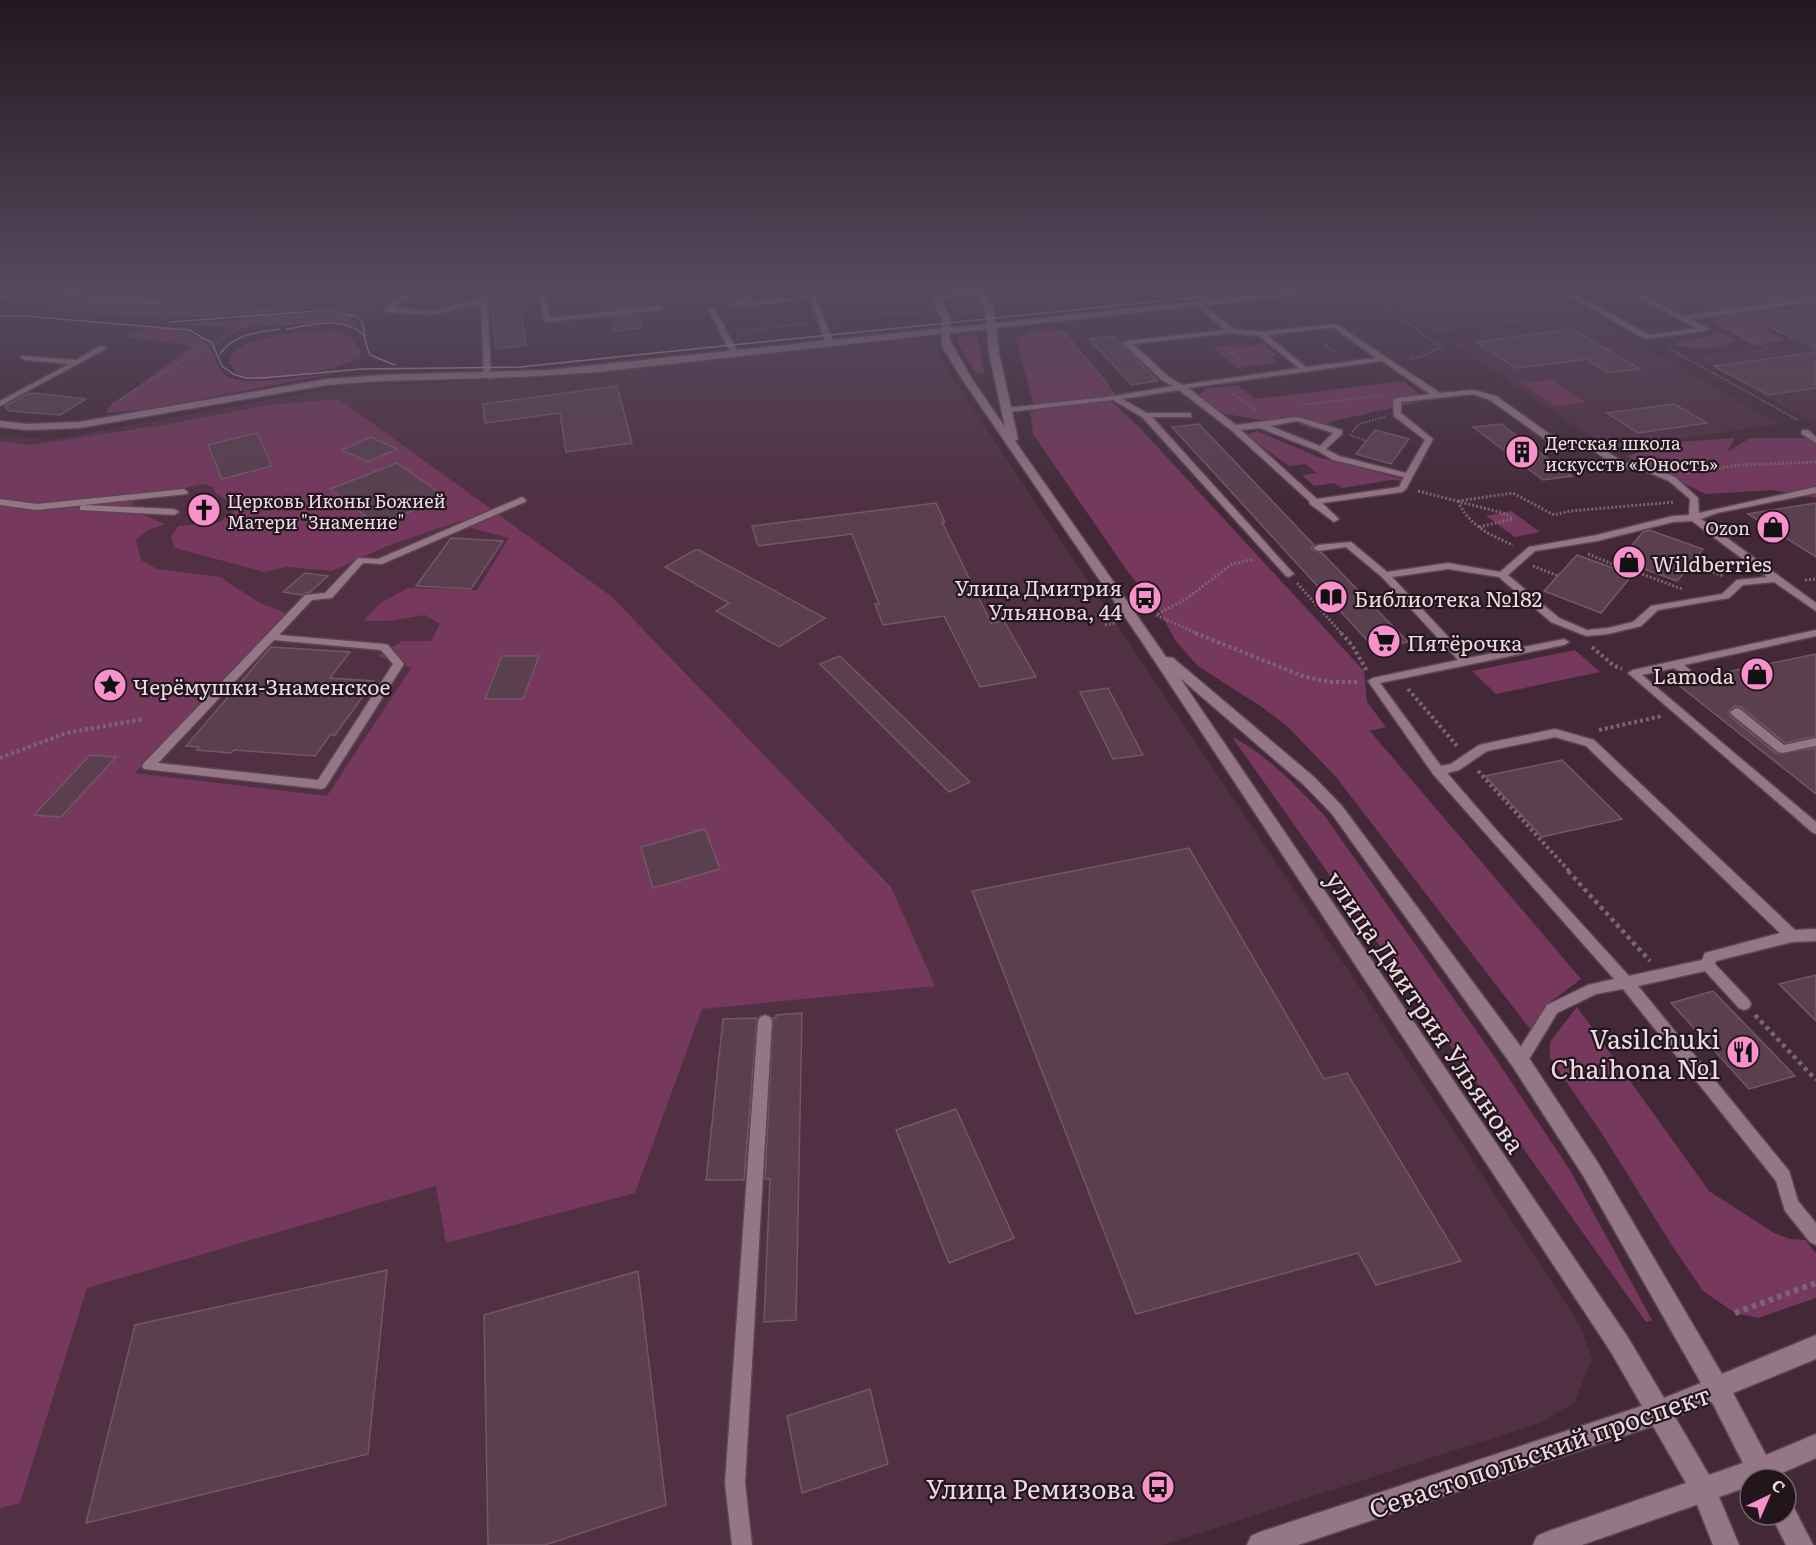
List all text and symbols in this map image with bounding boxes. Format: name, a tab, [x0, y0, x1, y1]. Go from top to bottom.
place label: Детская школа искусств «Юность»	[1545, 429, 1718, 477]
building icon: Детская школа искусств «Юность»	[1504, 434, 1540, 470]
place label: Церковь Иконы Божией Матери "Знамение"	[227, 487, 446, 535]
church icon: Церковь Иконы Божией Матери "Знамение"	[186, 492, 222, 528]
shop icon: Ozon	[1755, 509, 1791, 545]
place label: Ozon	[1705, 514, 1750, 541]
shop icon: Wildberries	[1611, 544, 1647, 580]
place label: Wildberries	[1652, 547, 1772, 578]
place label: Улица Дмитрия Ульянова, 44	[955, 571, 1122, 626]
library icon: Библиотека №182	[1313, 579, 1349, 615]
bus stop icon: Улица Дмитрия Ульянова, 44	[1127, 580, 1163, 616]
place label: Библиотека №182	[1354, 582, 1542, 613]
supermarket icon: Пятёрочка	[1366, 623, 1402, 659]
place label: Пятёрочка	[1407, 626, 1523, 657]
shop icon: Lamoda	[1739, 656, 1775, 692]
place label: Lamoda	[1653, 659, 1735, 690]
place icon: Черёмушки-Знаменское	[92, 667, 128, 703]
place label: Черёмушки-Знаменское	[133, 670, 391, 701]
street label: улица Дмитрия Ульянова	[1317, 862, 1537, 1160]
place label: Vasilchuki Chaihona №1	[1550, 1018, 1720, 1087]
restaurant icon: Vasilchuki Chaihona №1	[1725, 1034, 1761, 1070]
street label: Севастопольский проспект	[1363, 1373, 1715, 1527]
north arrow	[1738, 1467, 1798, 1527]
place label: Улица Ремизова	[926, 1468, 1135, 1507]
bus stop icon: Улица Ремизова	[1140, 1469, 1176, 1505]
text: С	[1767, 1473, 1792, 1498]

